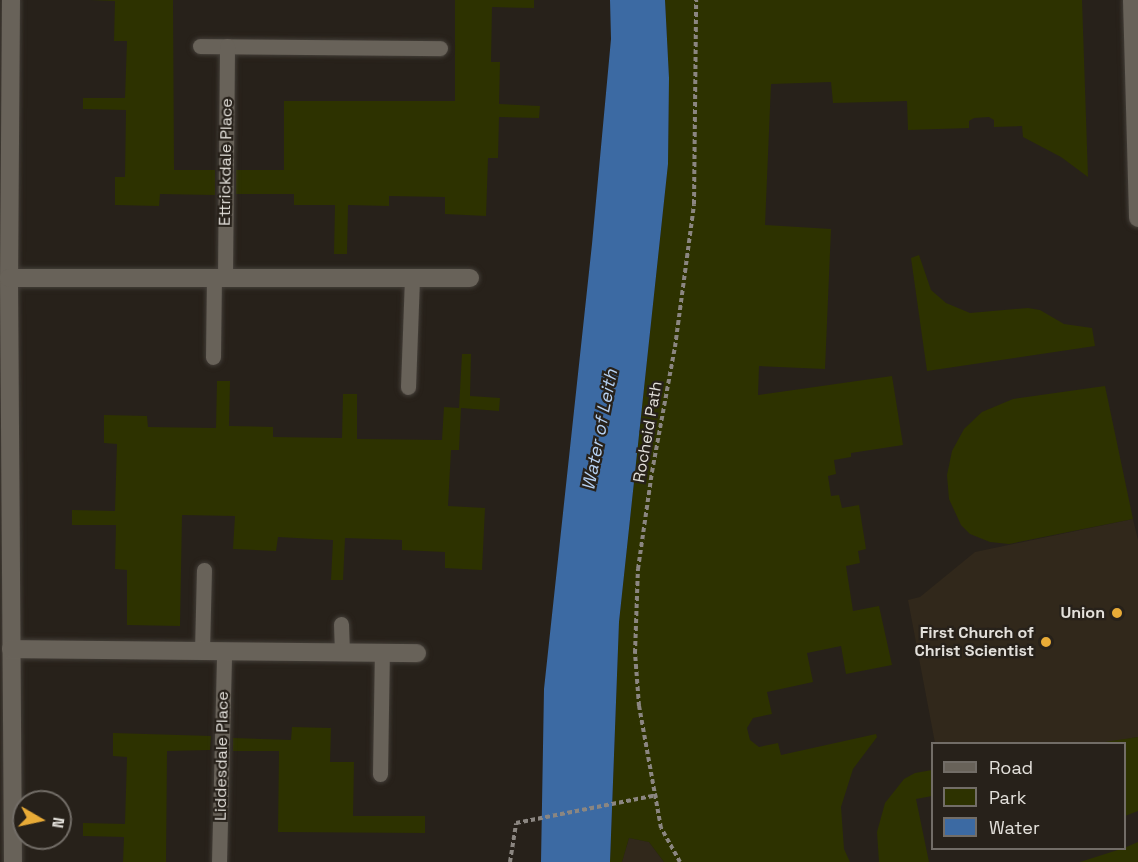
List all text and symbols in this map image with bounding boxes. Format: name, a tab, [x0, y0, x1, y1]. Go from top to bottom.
street label: Ettrickdale Place	[215, 98, 237, 226]
water label: Water of Leith	[578, 368, 622, 492]
street label: Rocheid Path	[630, 380, 666, 484]
place label: Union	[1060, 603, 1105, 623]
marker: Union	[1110, 606, 1124, 620]
place label: First Church of Christ Scientist	[914, 623, 1034, 661]
marker: First Church of Christ Scientist	[1039, 635, 1053, 649]
street label: Liddesdale Place	[211, 691, 233, 821]
legend	[931, 742, 1126, 850]
text: Road	[989, 756, 1033, 779]
text: Park	[989, 786, 1026, 809]
north arrow	[12, 790, 72, 850]
text: N	[47, 816, 70, 830]
text: Water	[989, 816, 1040, 839]

